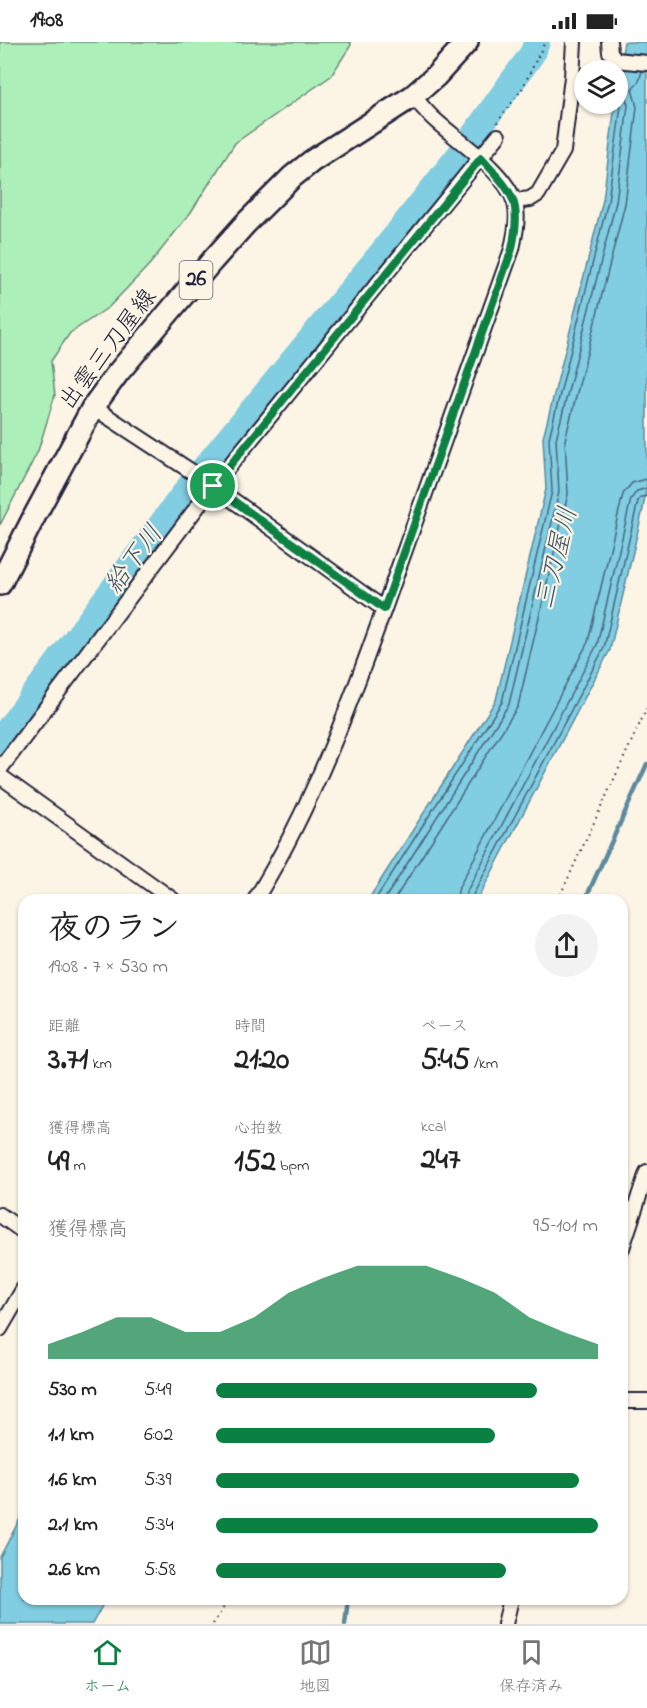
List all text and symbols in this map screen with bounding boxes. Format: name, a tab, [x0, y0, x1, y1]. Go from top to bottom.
text: 19:08	[30, 5, 63, 37]
map controls	[574, 60, 628, 114]
button: layers	[574, 60, 628, 114]
road number: 26	[180, 261, 212, 299]
street label: 出雲三刀屋線	[52, 282, 166, 418]
pin	[187, 460, 238, 511]
icon: arrive	[196, 469, 229, 502]
water label: 三刀屋川	[527, 503, 589, 613]
water label: 給下川	[96, 517, 174, 603]
text: 夜のラン	[48, 906, 180, 954]
button: share	[535, 914, 598, 977]
text: 19:08 · 7 × 530 m	[48, 953, 168, 982]
text: 距離	[48, 1015, 80, 1039]
text: 時間	[234, 1015, 266, 1039]
text: ペース	[421, 1015, 468, 1039]
text: 3.71	[48, 1039, 88, 1083]
text: 21:20	[234, 1039, 289, 1083]
text: 5:45	[421, 1039, 470, 1083]
text: km	[88, 1052, 112, 1076]
text: /km	[470, 1052, 498, 1076]
text: kcal	[421, 1115, 446, 1139]
text: 獲得標高	[48, 1117, 112, 1141]
text: 心拍数	[234, 1117, 282, 1141]
text: 247	[421, 1139, 460, 1183]
text: 49	[48, 1141, 69, 1185]
text: 152	[234, 1141, 276, 1185]
text: m	[69, 1154, 86, 1178]
text: bpm	[276, 1154, 310, 1178]
text: 95–101 m	[533, 1212, 598, 1241]
text: 獲得標高	[48, 1216, 128, 1245]
text: 530 m	[48, 1376, 97, 1405]
text: 5:49	[144, 1376, 171, 1405]
text: 1.1 km	[48, 1421, 94, 1450]
text: 6:02	[144, 1421, 173, 1450]
text: 1.6 km	[48, 1466, 97, 1495]
text: 5:39	[144, 1466, 171, 1495]
text: 2.1 km	[48, 1511, 98, 1540]
text: 5:34	[144, 1511, 174, 1540]
text: 2.6 km	[48, 1556, 100, 1585]
text: 5:58	[144, 1556, 176, 1585]
tab: ホーム	[84, 1636, 131, 1699]
tab: 地図	[299, 1636, 332, 1699]
tab: 保存済み	[499, 1636, 563, 1699]

